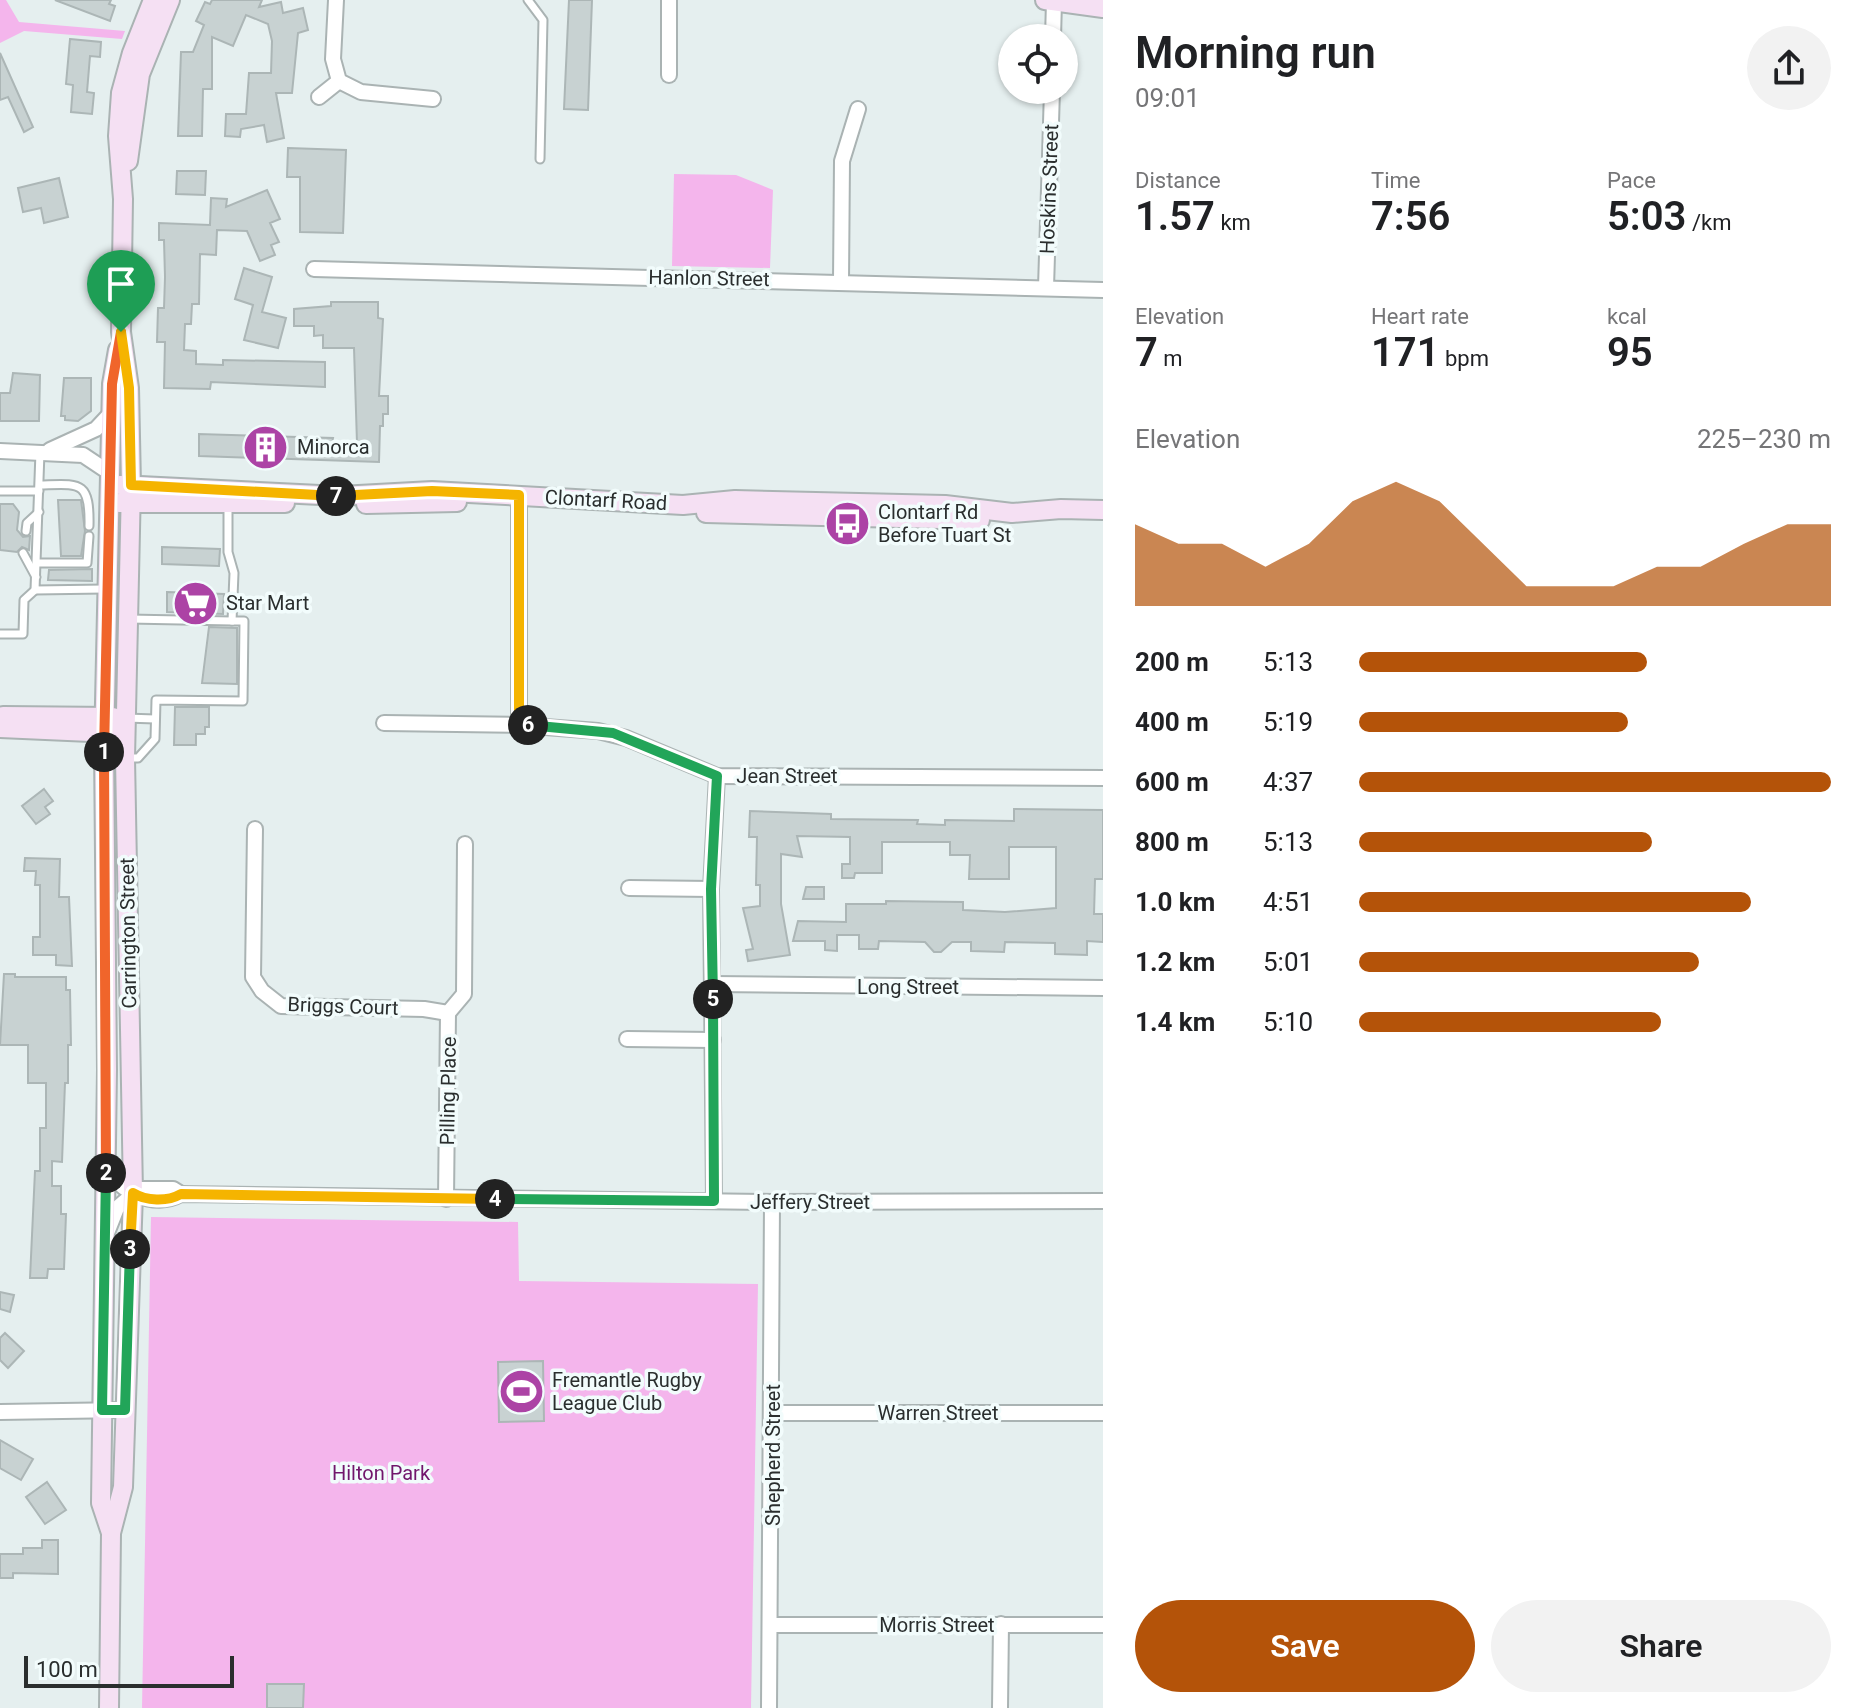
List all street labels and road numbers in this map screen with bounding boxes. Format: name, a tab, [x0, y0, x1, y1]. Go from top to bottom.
street label: Hoskins Street	[1035, 124, 1063, 254]
street label: Hanlon Street	[648, 265, 770, 291]
street label: Clontarf Road	[544, 485, 668, 515]
street label: Jean Street	[736, 764, 838, 788]
street label: Carrington Street	[115, 857, 141, 1009]
street label: Long Street	[857, 975, 959, 999]
street label: Briggs Court	[287, 992, 399, 1020]
street label: Pilling Place	[435, 1036, 461, 1146]
street label: Jeffery Street	[750, 1190, 870, 1214]
street label: Shepherd Street	[761, 1384, 785, 1526]
street label: Warren Street	[877, 1401, 999, 1425]
street label: Morris Street	[879, 1613, 995, 1637]

